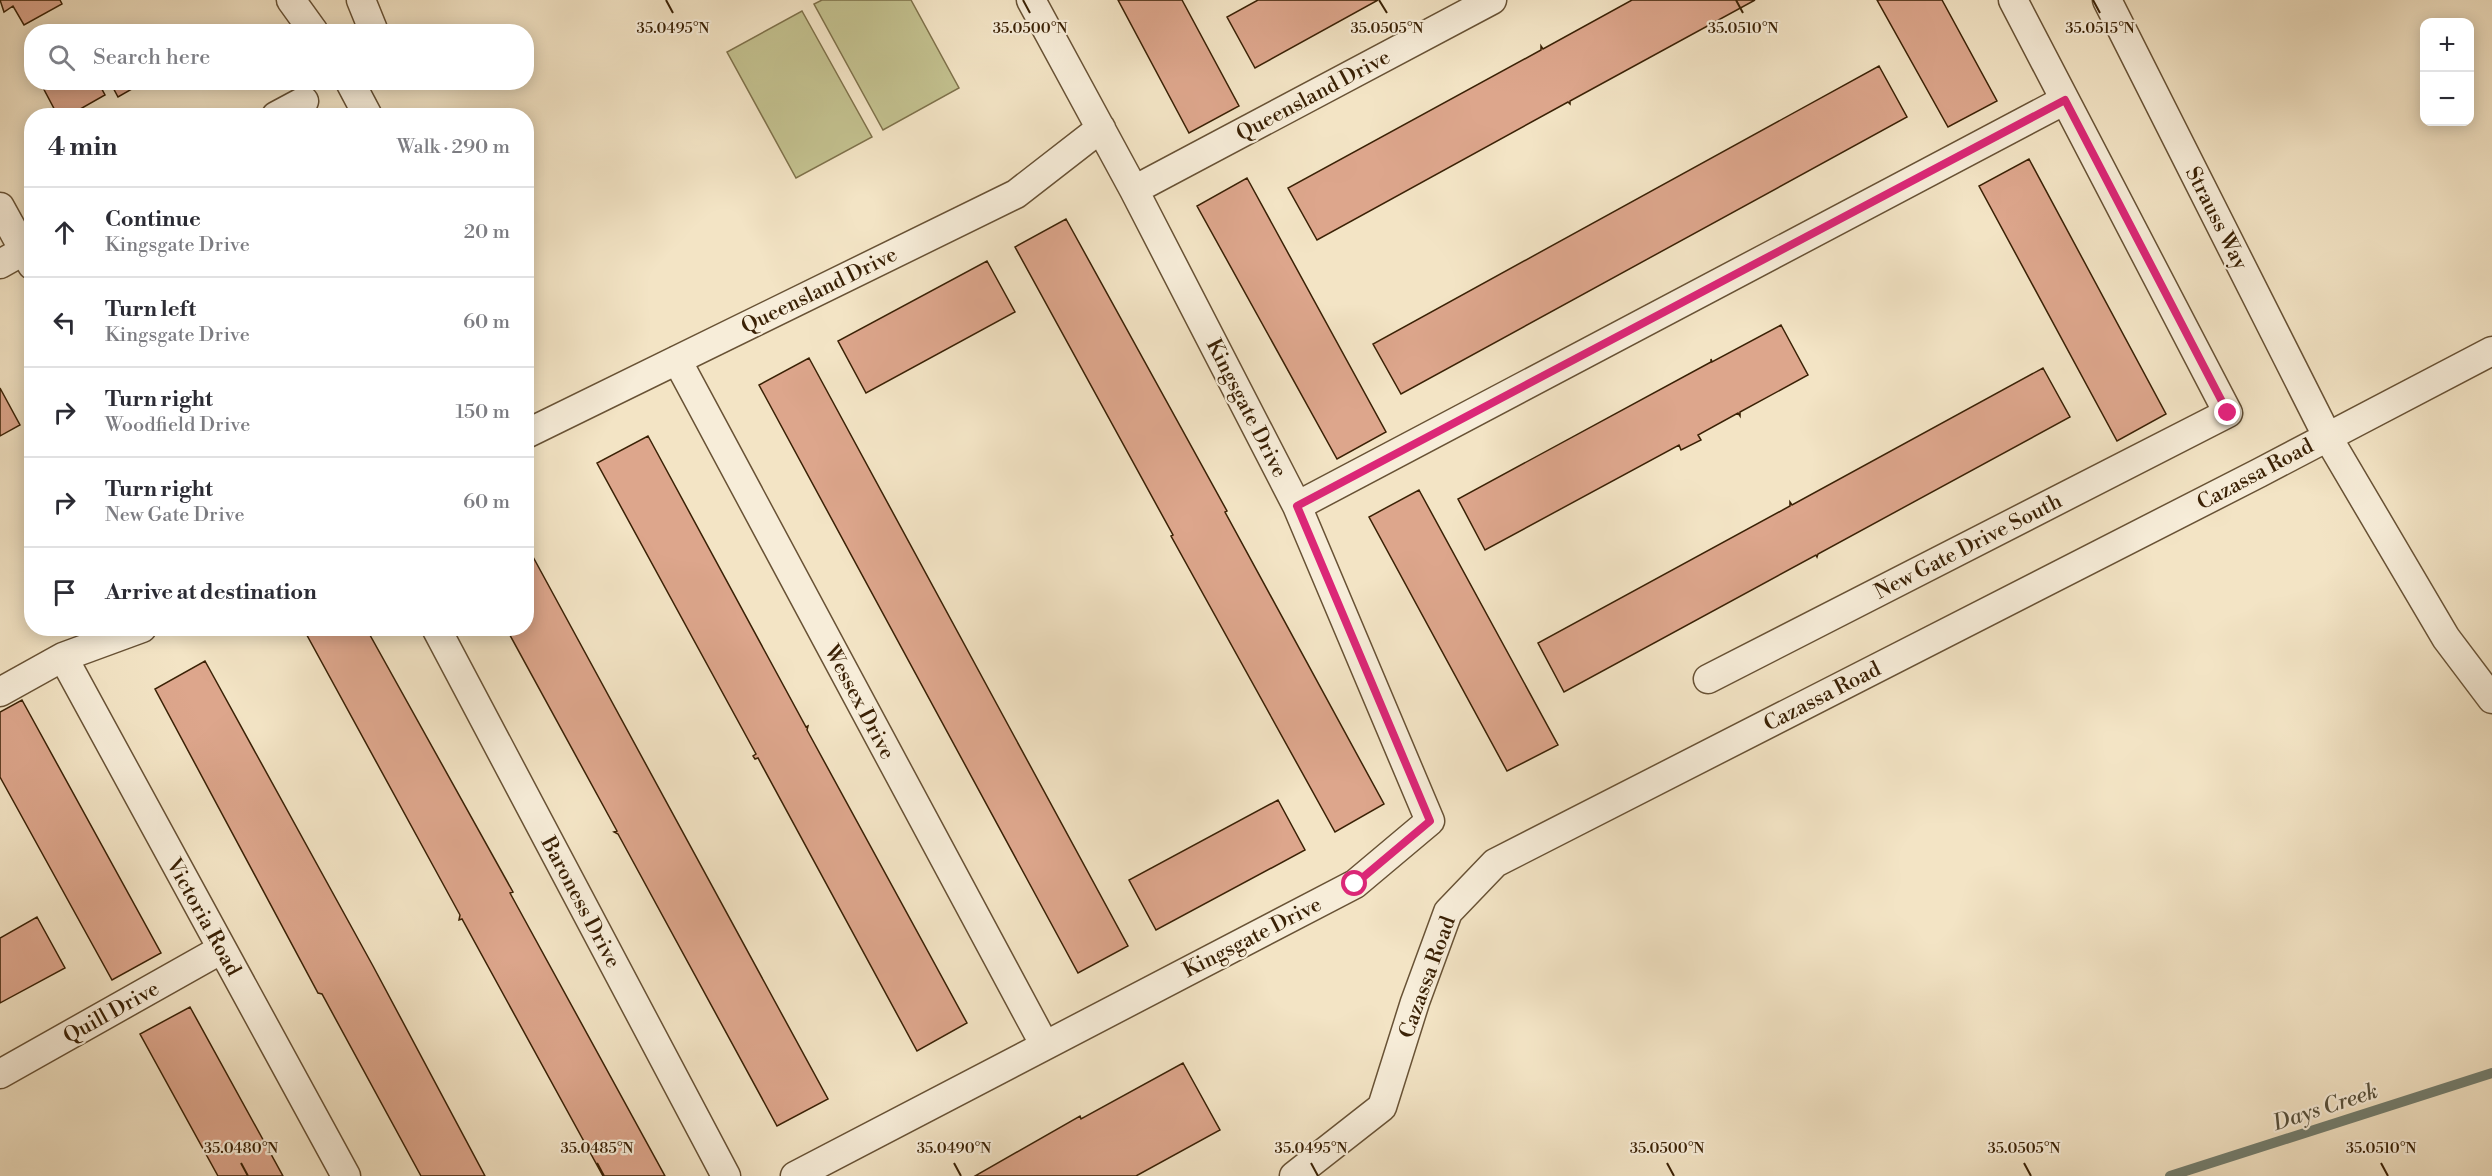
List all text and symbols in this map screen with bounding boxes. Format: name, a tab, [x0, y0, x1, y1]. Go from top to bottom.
map controls	[2420, 18, 2474, 126]
button: +	[2420, 18, 2474, 72]
text: 35.0495°N	[637, 19, 709, 38]
text: 35.0500°N	[993, 19, 1067, 38]
text: 35.0505°N	[1351, 19, 1423, 38]
text: 35.0510°N	[1708, 19, 1778, 38]
text: 35.0515°N	[2065, 19, 2135, 38]
search box	[24, 24, 534, 90]
icon: search	[45, 41, 78, 74]
text: Search here	[93, 44, 210, 71]
street label: Queensland Drive	[1232, 44, 1395, 147]
button: −	[2420, 72, 2474, 126]
text: 4 min	[48, 131, 118, 163]
text: Walk · 290 m	[397, 135, 510, 160]
street label: Strauss Way	[2179, 163, 2254, 275]
text: Continue	[105, 206, 201, 233]
icon: ahead	[48, 216, 81, 249]
text: 20 m	[464, 220, 510, 245]
text: Kingsgate Drive	[105, 233, 250, 258]
street label: Queensland Drive	[737, 242, 902, 340]
text: Turn left	[105, 296, 196, 323]
icon: left	[48, 306, 81, 339]
text: 60 m	[463, 310, 510, 335]
text: Kingsgate Drive	[105, 323, 250, 348]
street label: Kingsgate Drive	[1200, 335, 1292, 482]
text: Turn right	[105, 386, 213, 413]
icon: right	[48, 396, 81, 429]
route end	[2214, 399, 2240, 425]
text: 150 m	[455, 400, 510, 425]
text: Woodfield Drive	[105, 413, 250, 438]
street label: Cazassa Road	[2193, 433, 2318, 516]
text: Turn right	[105, 476, 213, 503]
icon: right	[48, 486, 81, 519]
street label: New Gate Drive South	[1870, 488, 2067, 605]
text: 60 m	[463, 490, 510, 515]
text: New Gate Drive	[105, 503, 245, 528]
icon: arrive	[48, 576, 81, 609]
text: Arrive at destination	[105, 579, 317, 606]
street label: Wessex Drive	[818, 640, 900, 764]
street label: Cazassa Road	[1760, 656, 1885, 737]
street label: Baroness Drive	[534, 831, 626, 973]
street label: Victoria Road	[160, 853, 246, 981]
route start	[1341, 870, 1367, 896]
street label: Kingsgate Drive	[1179, 892, 1326, 984]
street label: Cazassa Road	[1394, 913, 1462, 1042]
street label: Quill Drive	[59, 976, 164, 1050]
water label: Days Creek	[2269, 1078, 2381, 1137]
text: 35.0480°N	[204, 1139, 278, 1158]
text: 35.0485°N	[561, 1139, 633, 1158]
text: 35.0490°N	[917, 1139, 991, 1158]
text: 35.0495°N	[1275, 1139, 1347, 1158]
text: 35.0500°N	[1630, 1139, 1704, 1158]
text: 35.0505°N	[1988, 1139, 2060, 1158]
text: 35.0510°N	[2346, 1139, 2416, 1158]

